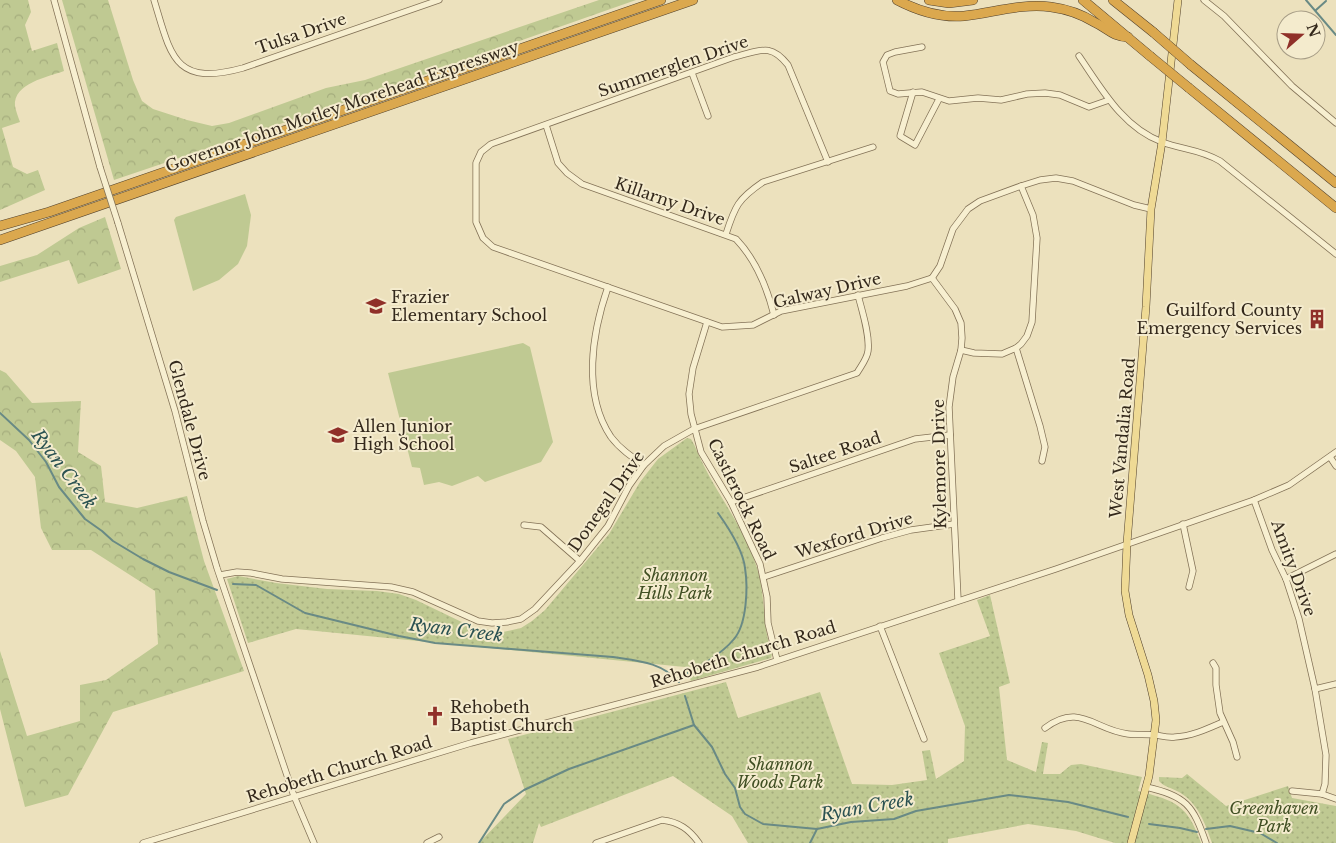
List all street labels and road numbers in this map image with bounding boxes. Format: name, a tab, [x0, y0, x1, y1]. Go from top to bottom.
street label: Tulsa Drive	[253, 8, 349, 58]
street label: Summerglen Drive	[595, 31, 751, 101]
street label: Governor John Motley Morehead Expressway	[163, 36, 522, 176]
street label: Killarny Drive	[612, 173, 728, 229]
street label: Galway Drive	[771, 268, 883, 312]
street label: West Vandalia Road	[1105, 357, 1139, 520]
street label: Glendale Drive	[164, 358, 216, 482]
street label: Kylemore Drive	[928, 399, 950, 529]
street label: Saltee Road	[786, 427, 884, 477]
street label: Castlerock Road	[704, 435, 780, 563]
street label: Donegal Drive	[564, 447, 648, 555]
street label: Wexford Drive	[792, 508, 915, 563]
street label: Amity Drive	[1267, 516, 1321, 619]
street label: Rehobeth Church Road	[648, 616, 838, 692]
street label: Rehobeth Church Road	[244, 731, 434, 807]

